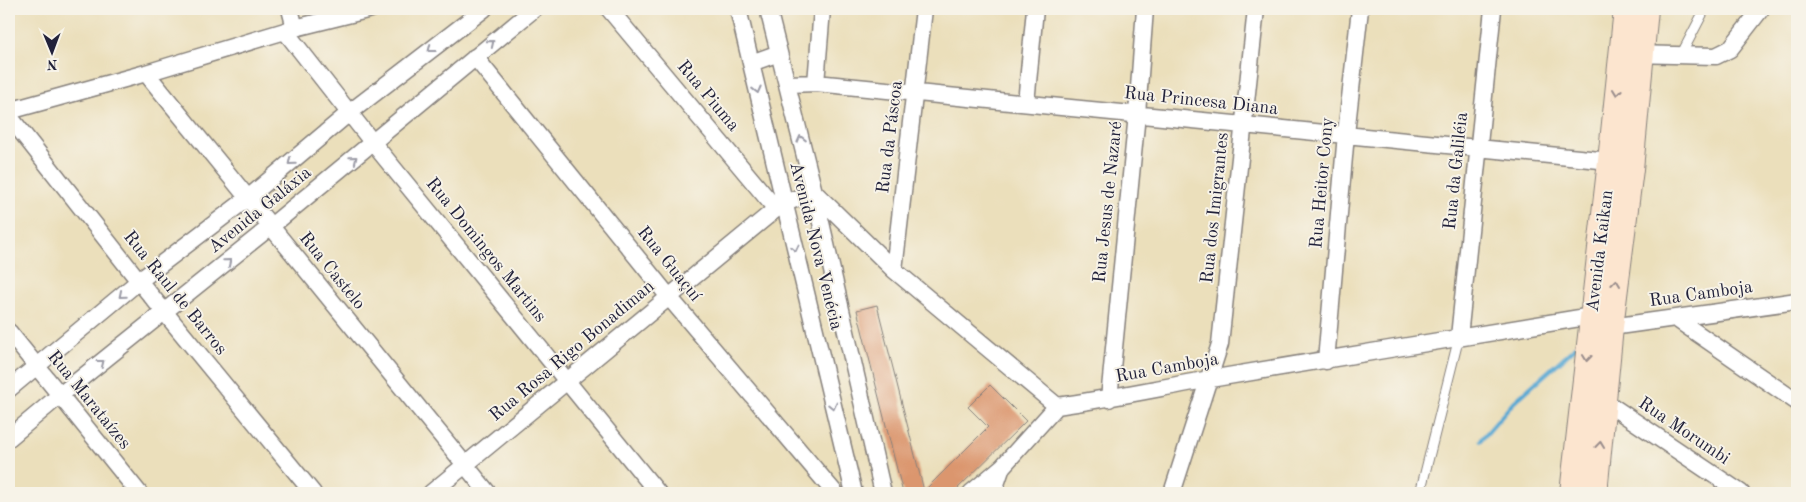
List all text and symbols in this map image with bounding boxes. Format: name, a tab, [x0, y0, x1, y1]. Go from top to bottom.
north arrow	[28, 28, 78, 78]
one-way arrow	[486, 39, 495, 48]
one-way arrow	[428, 44, 437, 52]
text: N	[46, 57, 58, 71]
street label: Rua Piuma	[673, 57, 743, 135]
street label: Rua da Páscoa	[874, 79, 906, 194]
street label: Rua Princesa Diana	[1123, 84, 1279, 118]
one-way arrow	[751, 86, 762, 95]
one-way arrow	[1612, 88, 1623, 96]
street label: Rua da Galiléia	[1441, 111, 1471, 231]
street label: Rua Heitor Cony	[1307, 116, 1337, 249]
street label: Rua Jesus de Nazaré	[1091, 120, 1125, 284]
street label: Rua dos Imigrantes	[1198, 131, 1232, 285]
one-way arrow	[796, 134, 807, 143]
one-way arrow	[288, 156, 297, 164]
one-way arrow	[348, 156, 357, 164]
street label: Avenida Nova Venécia	[786, 160, 846, 332]
street label: Avenida Galáxia	[205, 163, 315, 257]
street label: Rua Domingos Martins	[422, 174, 550, 326]
street label: Avenida Kaikan	[1584, 189, 1616, 313]
street label: Rua Guaçuí	[634, 223, 704, 305]
street label: Rua Raul de Barros	[120, 228, 230, 358]
street label: Rua Castelo	[296, 229, 368, 313]
one-way arrow	[789, 244, 800, 253]
one-way arrow	[222, 259, 231, 267]
street label: Rua Rosa Rigo Bonadiman	[486, 277, 658, 425]
street label: Rua Camboja	[1648, 278, 1754, 310]
one-way arrow	[1611, 279, 1621, 287]
one-way arrow	[119, 290, 128, 299]
street label: Rua Marataízes	[44, 347, 134, 453]
street label: Rua Camboja	[1114, 350, 1220, 386]
one-way arrow	[1582, 354, 1593, 362]
one-way arrow	[95, 360, 105, 369]
street label: Rua Morumbi	[1635, 394, 1733, 468]
one-way arrow	[827, 402, 838, 411]
one-way arrow	[1594, 440, 1605, 448]

